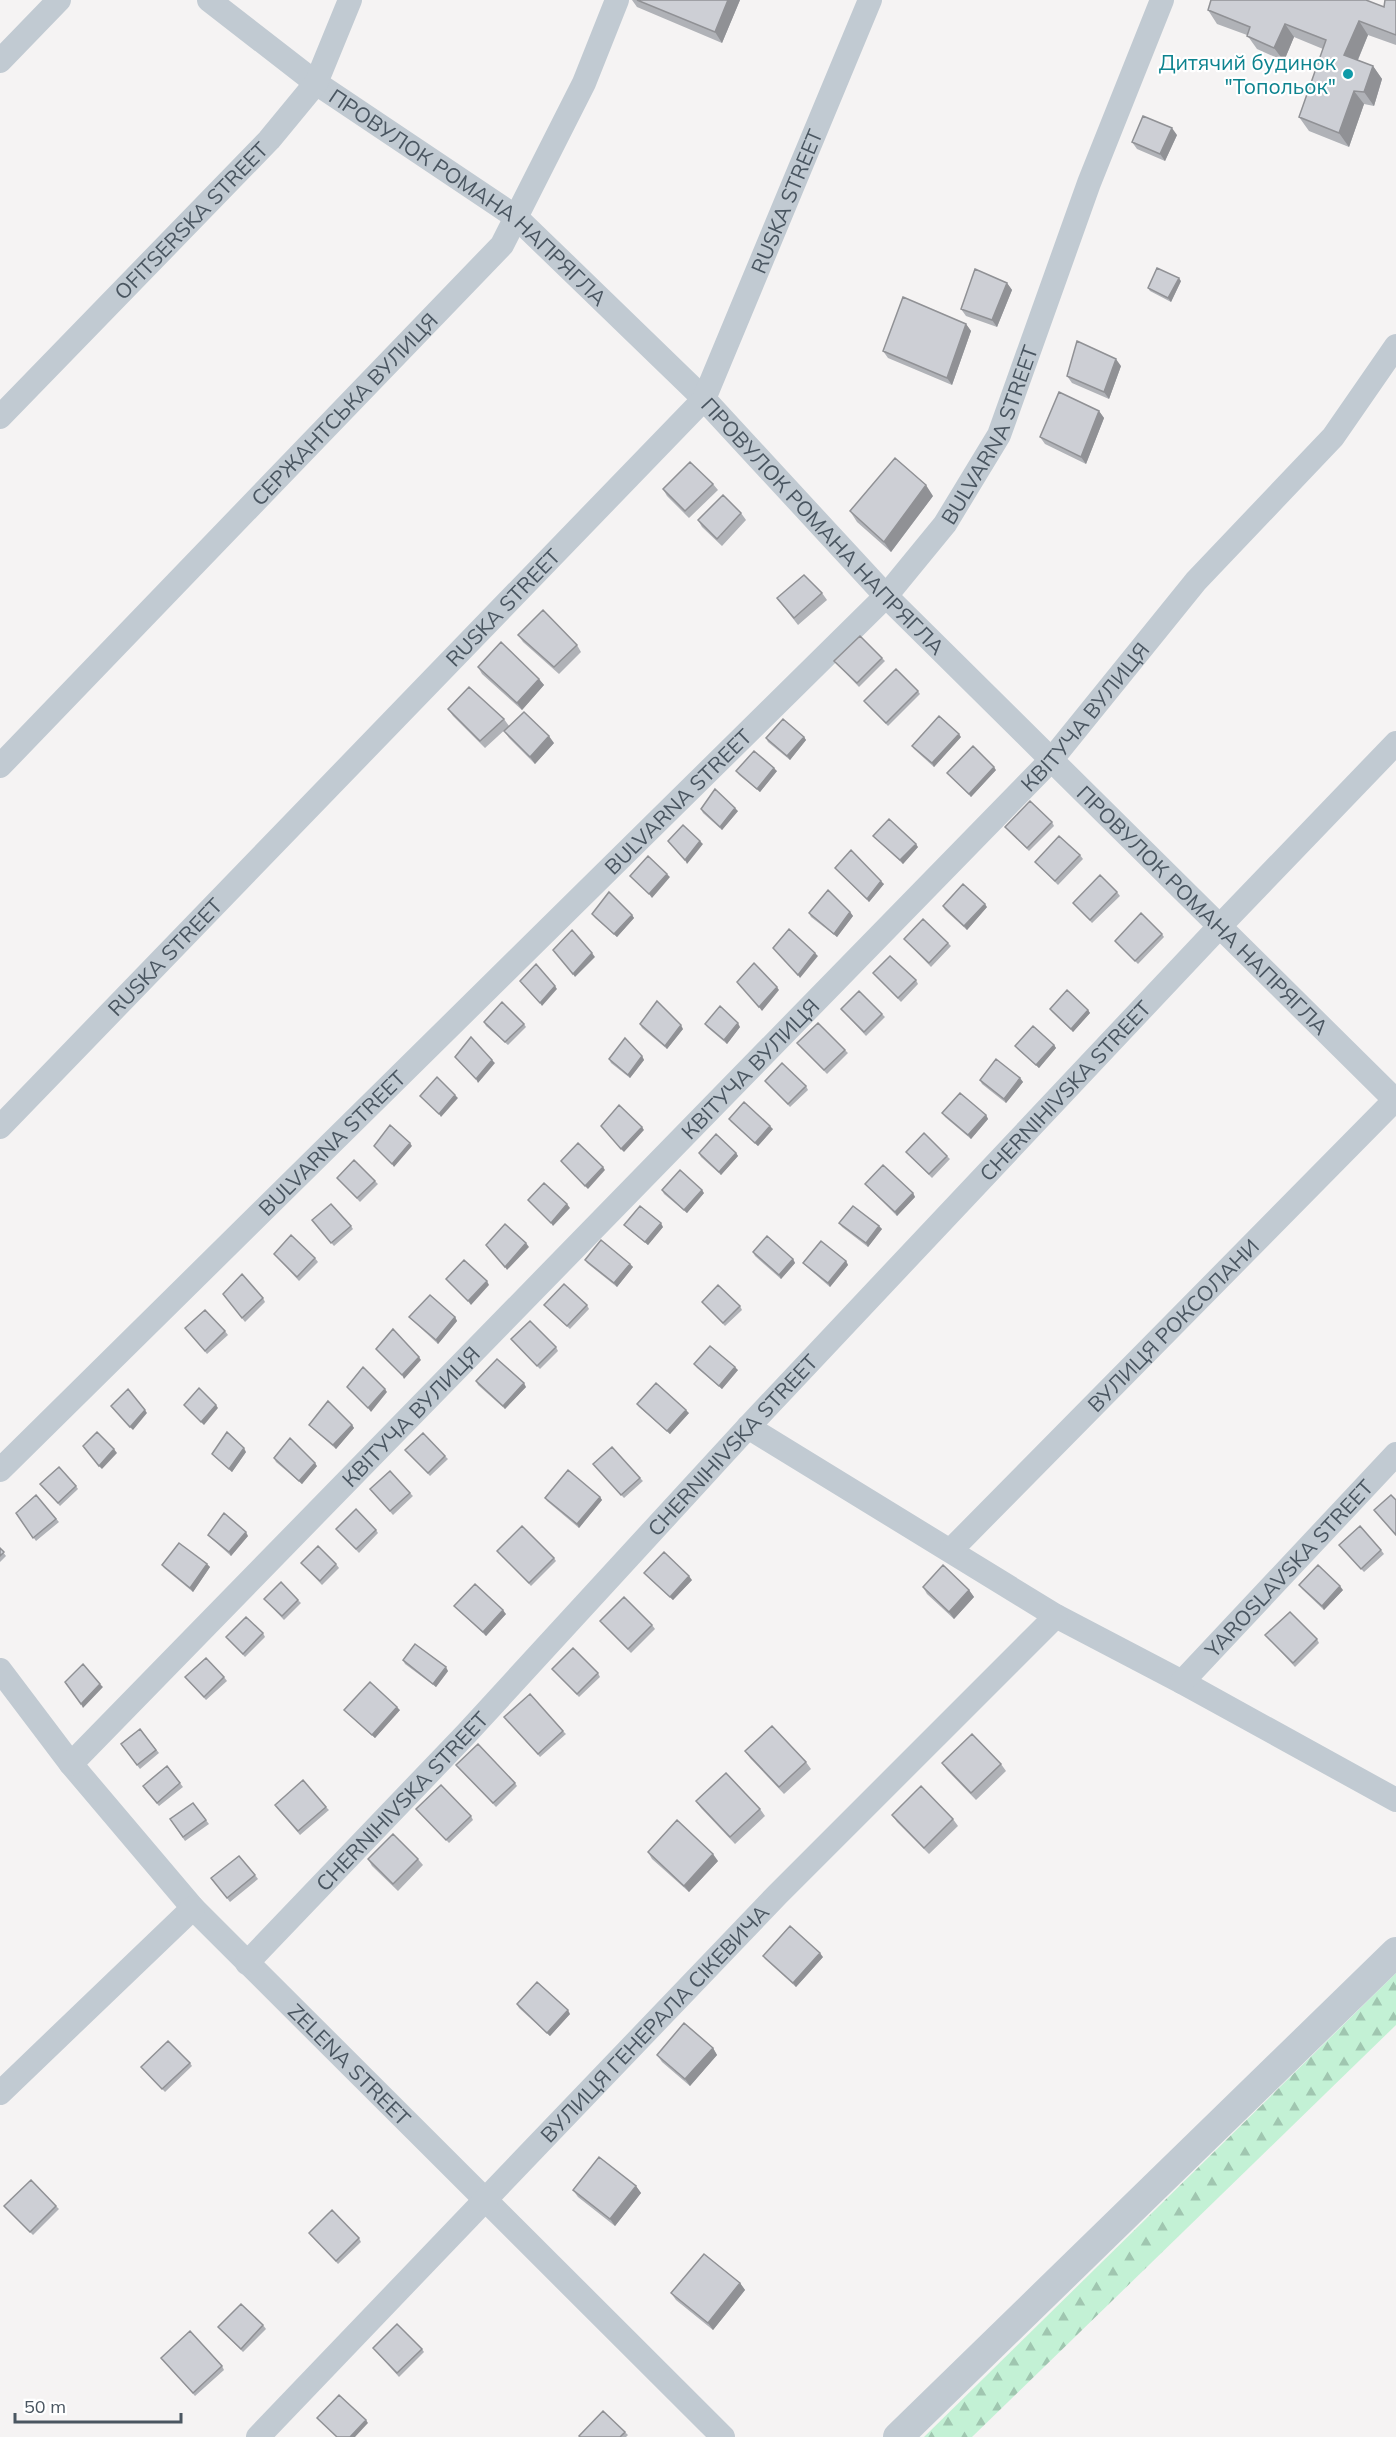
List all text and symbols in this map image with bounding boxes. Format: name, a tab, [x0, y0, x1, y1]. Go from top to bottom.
place label: Дитячий будинок "Топольок"	[1159, 49, 1337, 99]
marker: Дитячий будинок "Топольок"	[1341, 67, 1355, 81]
street label: ПРОВУЛОК РОМАНА НАПРЯГЛА	[324, 83, 613, 311]
street label: RUSKA STREET	[745, 125, 828, 277]
street label: OFITSERSKA STREET	[109, 136, 273, 305]
street label: СЕРЖАНТСЬКА ВУЛИЦЯ	[245, 307, 443, 511]
street label: BULVARNA STREET	[935, 341, 1043, 529]
street label: ПРОВУЛОК РОМАНА НАПРЯГЛА	[696, 392, 951, 660]
street label: RUSKA STREET	[440, 543, 566, 672]
street label: КВІТУЧА ВУЛИЦЯ	[1015, 637, 1154, 796]
street label: BULVARNA STREET	[599, 723, 757, 880]
street label: ПРОВУЛОК РОМАНА НАПРЯГЛА	[1072, 780, 1334, 1040]
street label: RUSKA STREET	[102, 892, 228, 1021]
street label: КВІТУЧА ВУЛИЦЯ	[676, 993, 824, 1144]
street label: CHERNIHIVSKA STREET	[974, 995, 1156, 1186]
street label: BULVARNA STREET	[253, 1064, 411, 1221]
street label: ВУЛИЦЯ РОКСОЛАНИ	[1082, 1233, 1264, 1417]
street label: КВІТУЧА ВУЛИЦЯ	[336, 1340, 485, 1492]
street label: CHERNIHIVSKA STREET	[642, 1348, 823, 1541]
street label: YAROSLAVSKA STREET	[1198, 1474, 1379, 1663]
street label: CHERNIHIVSKA STREET	[310, 1706, 494, 1896]
street label: ВУЛИЦЯ ГЕНЕРАЛА СІКЕВИЧА	[535, 1899, 774, 2147]
street label: ZELENA STREET	[283, 1998, 417, 2131]
scale bar	[15, 2386, 182, 2424]
text: 50 m	[24, 2395, 66, 2418]

